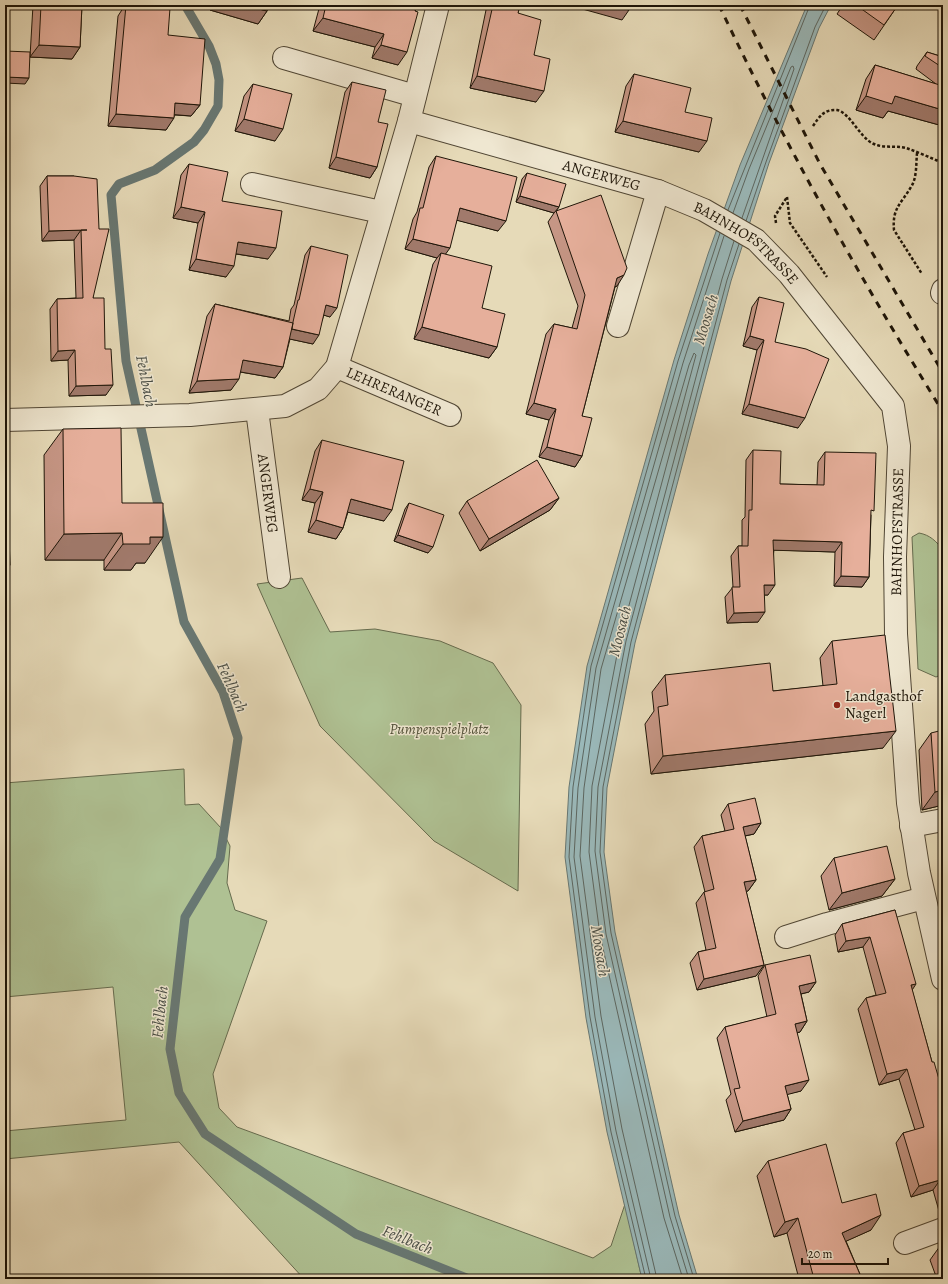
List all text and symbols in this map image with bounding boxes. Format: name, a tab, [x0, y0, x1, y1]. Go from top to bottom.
street label: ANGERWEG	[559, 154, 643, 196]
street label: BAHNHOFSTRASSE	[690, 197, 803, 288]
water label: Moosach	[688, 291, 724, 347]
water label: Fehlbach	[130, 353, 162, 409]
street label: LEHRERANGER	[343, 362, 446, 421]
street label: ANGERWEG	[253, 451, 283, 534]
street label: BAHNHOFSTRASSE	[886, 468, 908, 596]
water label: Moosach	[603, 603, 637, 659]
water label: Fehlbach	[211, 659, 253, 716]
place label: Landgasthof Nagerl	[845, 686, 924, 723]
marker: Landgasthof Nagerl	[832, 700, 842, 710]
park label: Pumpenspielplatz	[389, 719, 489, 739]
water label: Moosach	[585, 924, 615, 979]
water label: Fehlbach	[146, 985, 174, 1040]
water label: Fehlbach	[379, 1220, 436, 1260]
scale bar	[802, 1240, 888, 1266]
text: 20 m	[808, 1246, 832, 1262]

